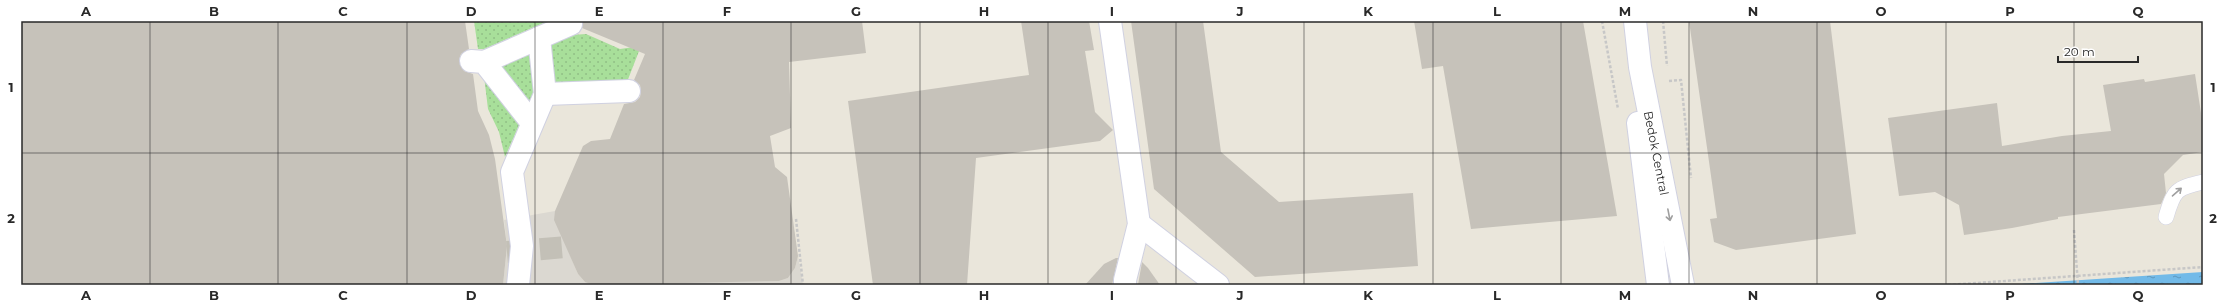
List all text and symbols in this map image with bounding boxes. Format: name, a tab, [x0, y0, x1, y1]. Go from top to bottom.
text: A	[80, 3, 92, 19]
text: B	[209, 3, 219, 19]
text: C	[338, 3, 348, 19]
text: D	[466, 3, 477, 19]
text: E	[595, 3, 604, 19]
text: F	[723, 3, 731, 19]
text: G	[851, 3, 861, 19]
text: H	[979, 3, 989, 19]
text: I	[1110, 3, 1114, 19]
text: J	[1235, 3, 1244, 19]
text: K	[1363, 3, 1373, 19]
text: L	[1493, 3, 1501, 19]
text: M	[1619, 3, 1631, 19]
text: N	[1748, 3, 1758, 19]
text: O	[1876, 3, 1887, 19]
text: P	[2005, 3, 2015, 19]
text: Q	[2133, 3, 2144, 19]
scale bar	[2058, 38, 2138, 64]
text: 20 m	[2064, 44, 2095, 59]
text: 1	[8, 79, 14, 95]
text: 1	[2210, 79, 2216, 95]
street label: Bedok Central	[1641, 110, 1673, 196]
one-way arrow	[2172, 187, 2182, 196]
one-way arrow	[1666, 208, 1674, 221]
text: 2	[7, 210, 15, 226]
text: 2	[2209, 210, 2217, 226]
text: A	[80, 287, 92, 303]
text: B	[209, 287, 219, 303]
text: C	[338, 287, 348, 303]
text: D	[466, 287, 477, 303]
text: E	[595, 287, 604, 303]
text: F	[723, 287, 731, 303]
text: G	[851, 287, 861, 303]
text: H	[979, 287, 989, 303]
text: I	[1110, 287, 1114, 303]
text: J	[1235, 287, 1244, 303]
text: K	[1363, 287, 1373, 303]
text: L	[1493, 287, 1501, 303]
text: M	[1619, 287, 1631, 303]
text: N	[1748, 287, 1758, 303]
text: O	[1876, 287, 1887, 303]
text: P	[2005, 287, 2015, 303]
text: Q	[2133, 287, 2144, 303]

